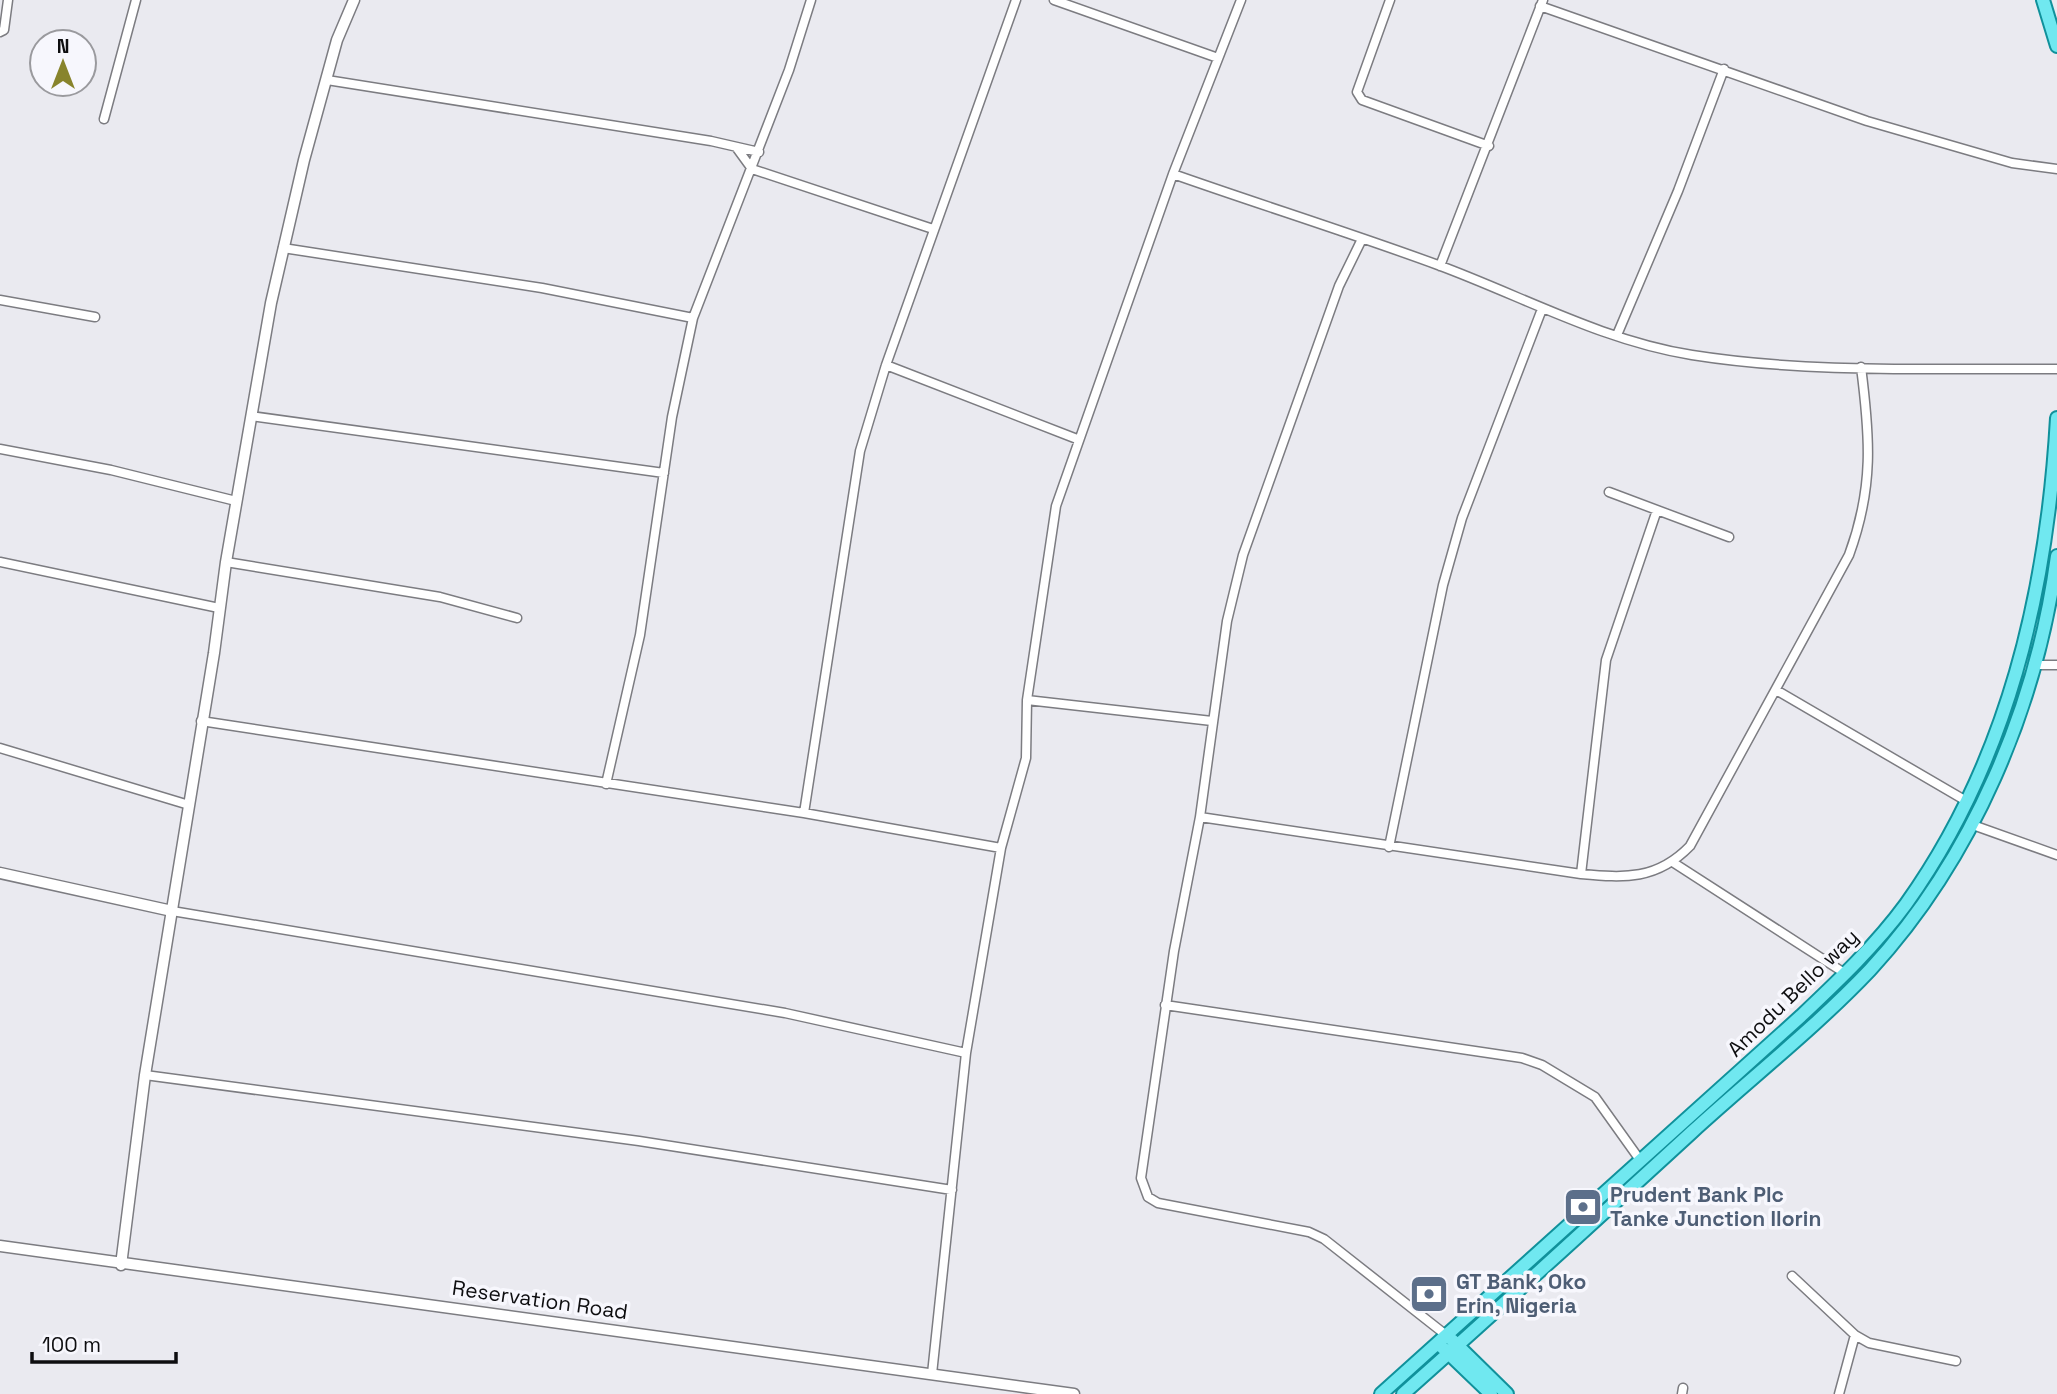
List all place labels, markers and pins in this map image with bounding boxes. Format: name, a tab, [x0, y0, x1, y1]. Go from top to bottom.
place label: Prudent Bank Plc Tanke Junction Ilorin	[1610, 1181, 1821, 1232]
bank icon: Prudent Bank Plc Tanke Junction Ilorin	[1562, 1186, 1604, 1228]
place label: GT Bank, Oko Erin, Nigeria	[1456, 1268, 1586, 1319]
bank icon: GT Bank, Oko Erin, Nigeria	[1408, 1273, 1450, 1315]

